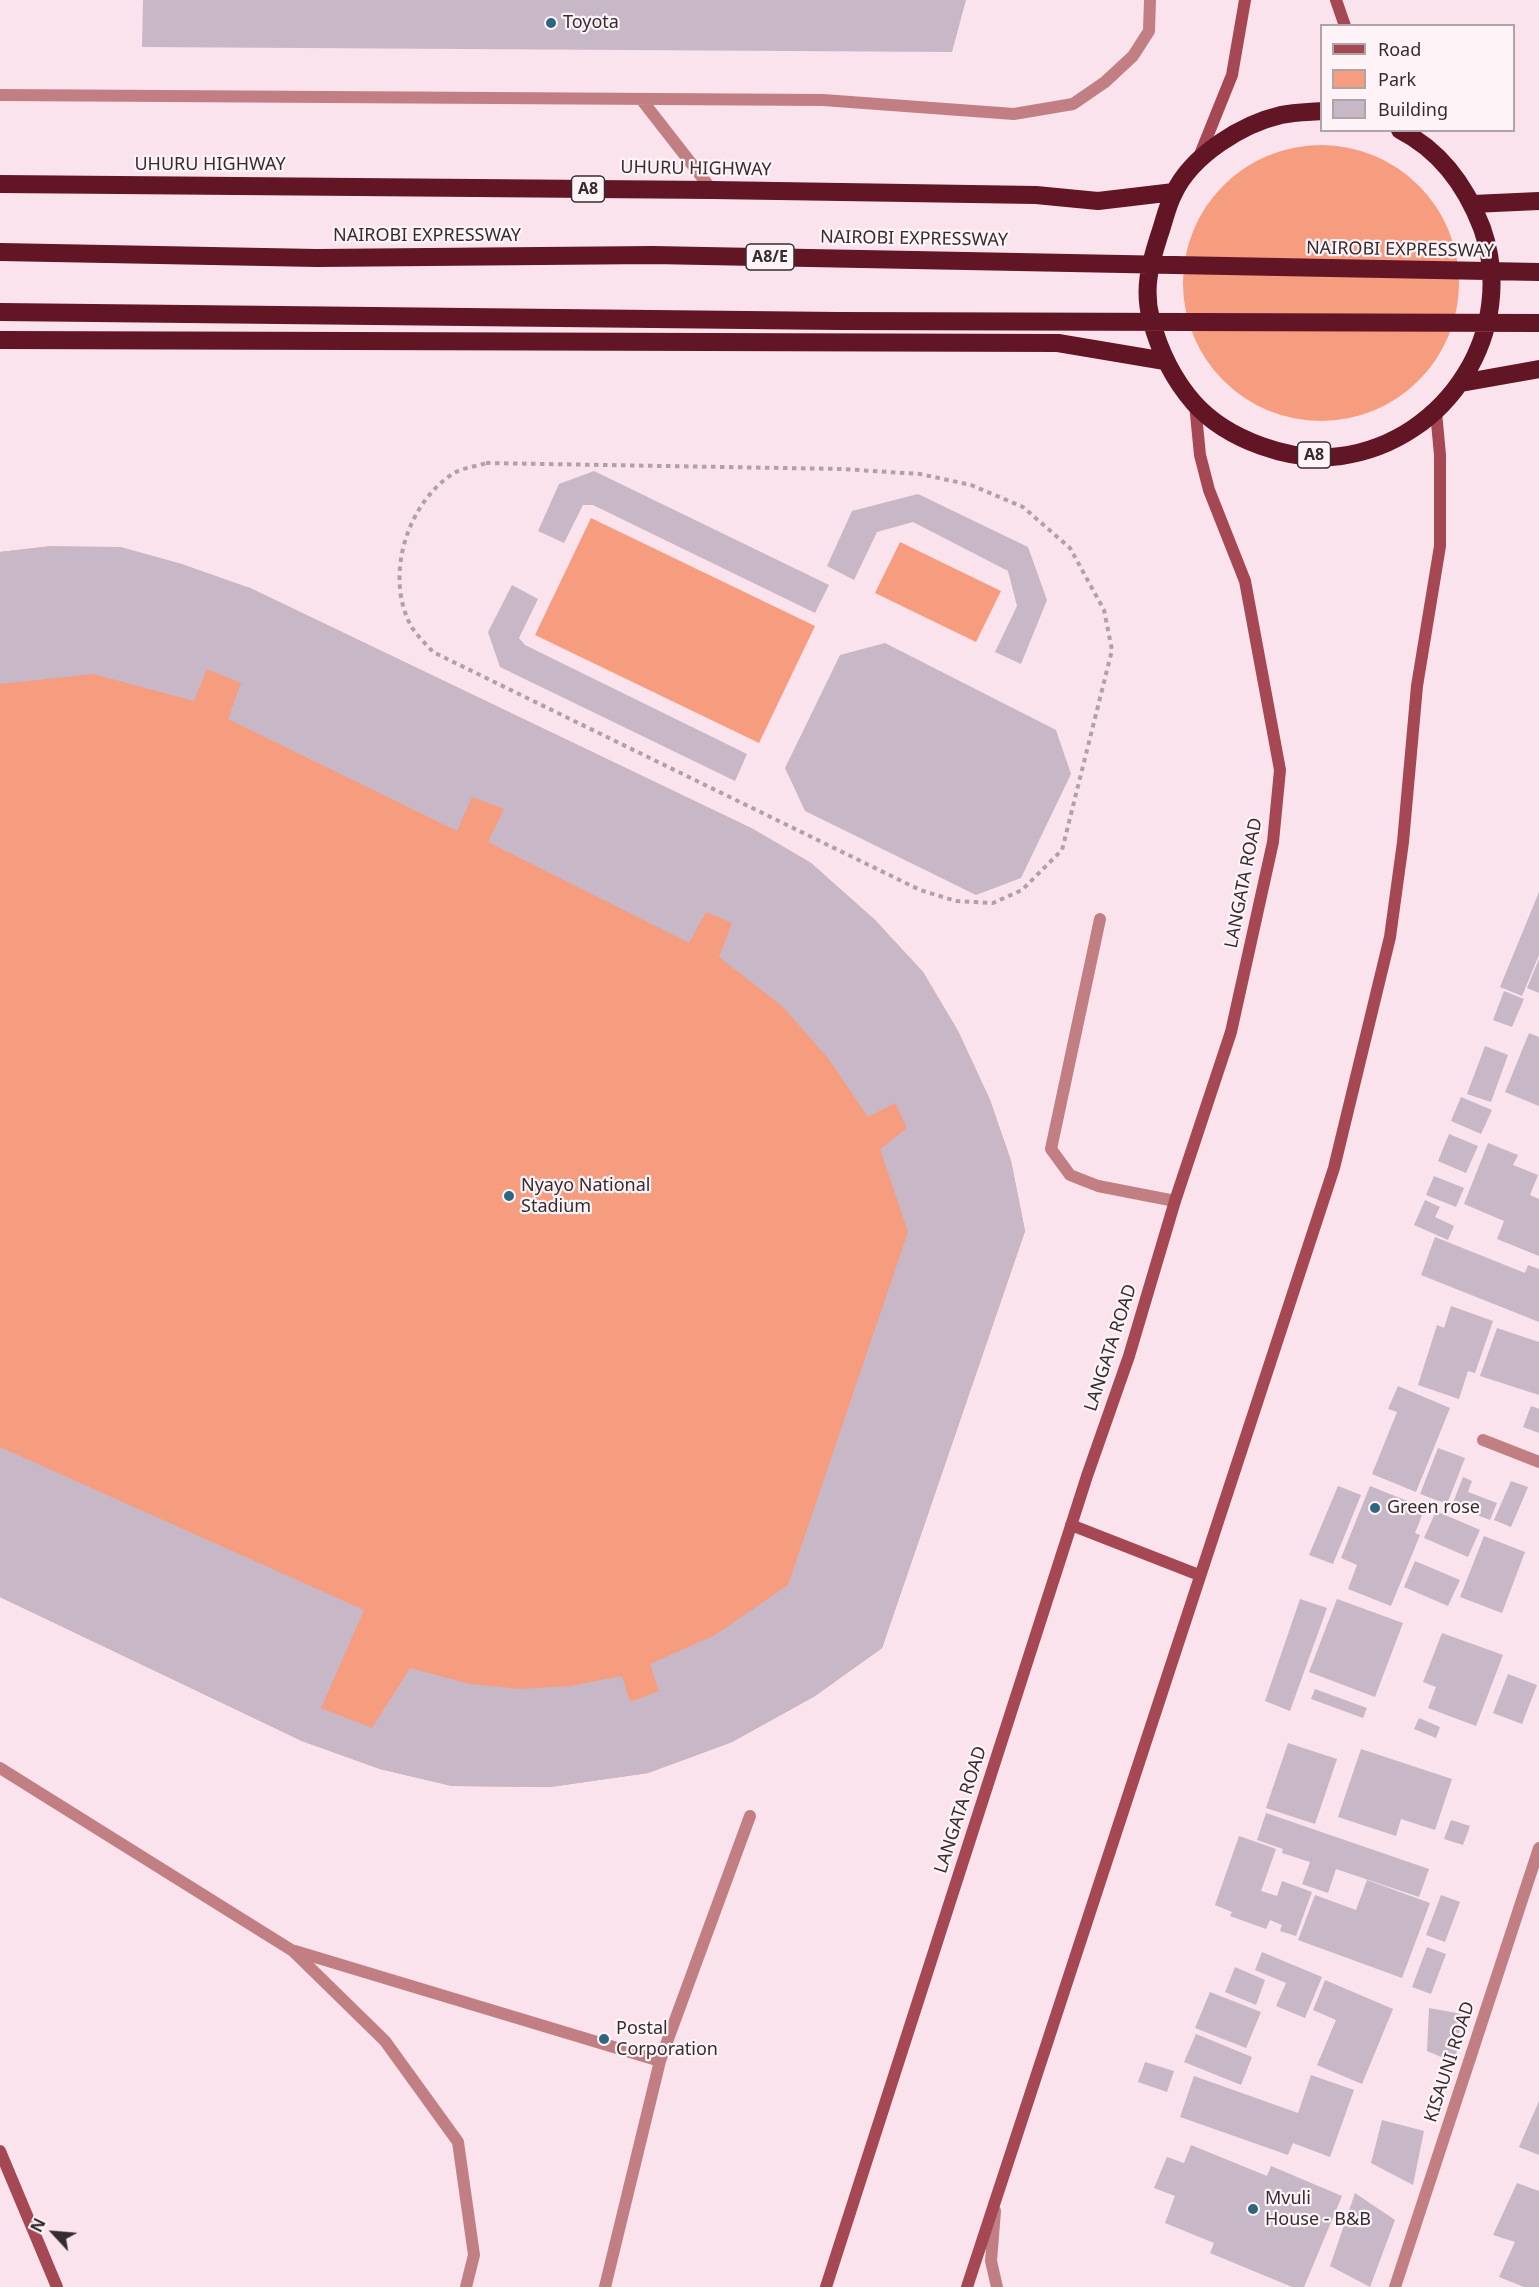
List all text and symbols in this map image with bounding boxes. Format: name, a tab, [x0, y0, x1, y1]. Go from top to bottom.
place label: Toyota	[563, 12, 619, 34]
marker: Toyota	[544, 16, 558, 30]
legend	[1320, 24, 1515, 132]
text: Road	[1378, 37, 1421, 61]
text: Park	[1378, 67, 1416, 91]
text: Building	[1378, 97, 1448, 121]
street label: UHURU HIGHWAY	[134, 154, 286, 176]
street label: UHURU HIGHWAY	[620, 157, 772, 181]
road number: A8	[572, 176, 604, 202]
street label: NAIROBI EXPRESSWAY	[333, 225, 521, 247]
street label: NAIROBI EXPRESSWAY	[820, 227, 1008, 251]
street label: NAIROBI EXPRESSWAY	[1306, 238, 1494, 262]
road number: A8/E	[746, 244, 794, 270]
road number: A8	[1298, 442, 1330, 468]
street label: LANGATA ROAD	[1221, 816, 1267, 950]
place label: Nyayo National Stadium	[521, 1175, 650, 1218]
marker: Nyayo National Stadium	[502, 1189, 516, 1203]
street label: LANGATA ROAD	[1080, 1282, 1142, 1414]
place label: Green rose	[1387, 1497, 1480, 1519]
marker: Green rose	[1368, 1501, 1382, 1515]
street label: LANGATA ROAD	[930, 1744, 992, 1876]
street label: KISAUNI ROAD	[1420, 1999, 1480, 2125]
place label: Postal Corporation	[616, 2018, 718, 2060]
marker: Postal Corporation	[597, 2032, 611, 2046]
place label: Mvuli House - B&B	[1265, 2188, 1371, 2230]
marker: Mvuli House - B&B	[1246, 2202, 1260, 2216]
north arrow	[24, 2203, 84, 2263]
text: N	[25, 2214, 51, 2236]

